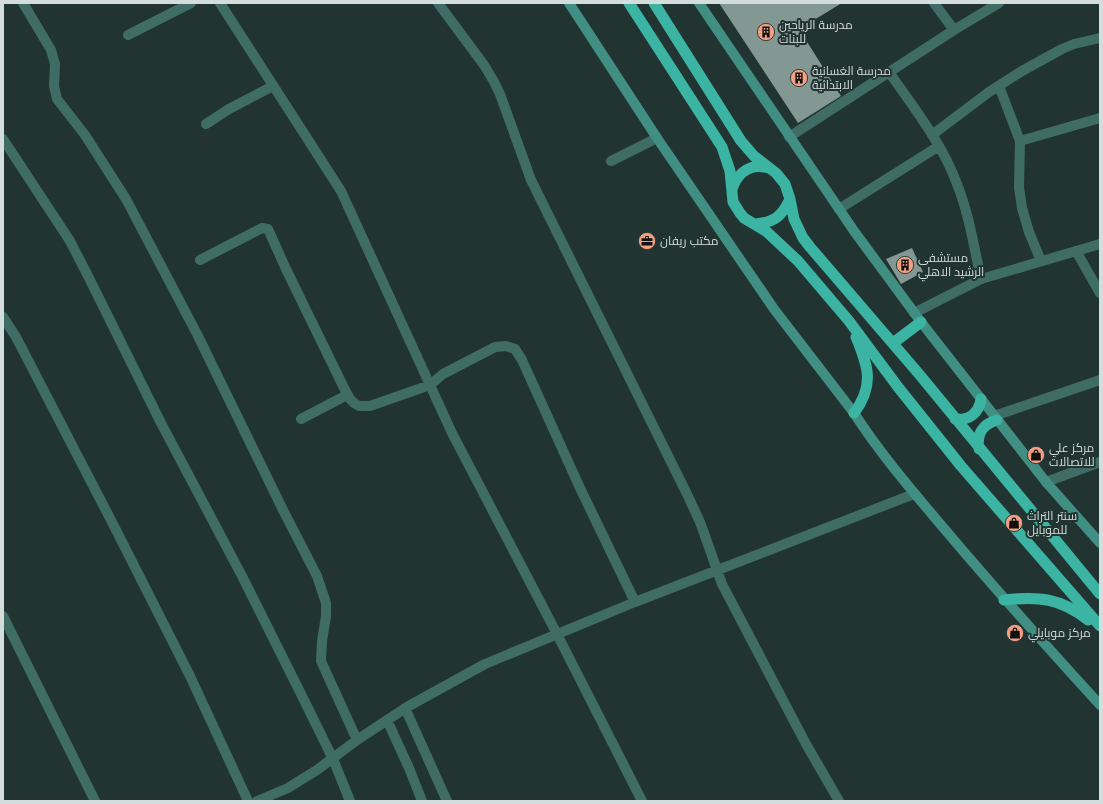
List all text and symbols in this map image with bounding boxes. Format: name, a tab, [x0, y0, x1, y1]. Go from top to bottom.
place label: مدرسة الرياحين للبنات	[779, 16, 853, 47]
building icon: مدرسة الرياحين للبنات	[756, 22, 776, 42]
place label: مدرسة الغسانية الابتدائية	[812, 62, 891, 93]
building icon: مدرسة الغسانية الابتدائية	[789, 68, 809, 88]
office icon: مكتب ريفان	[637, 231, 657, 251]
place label: مكتب ريفان	[660, 232, 719, 249]
place label: مستشفى الرشيد الاهلي	[918, 249, 984, 282]
building icon: مستشفى الرشيد الاهلي	[895, 255, 915, 275]
place label: مركز علي للاتصالات	[1049, 439, 1095, 470]
shop icon: مركز علي للاتصالات	[1026, 445, 1046, 465]
place label: سنتر التراث للموبايل	[1027, 507, 1077, 538]
shop icon: سنتر التراث للموبايل	[1004, 513, 1024, 533]
shop icon: مركز موبايلي	[1005, 623, 1025, 643]
place label: مركز موبايلي	[1028, 624, 1091, 643]

